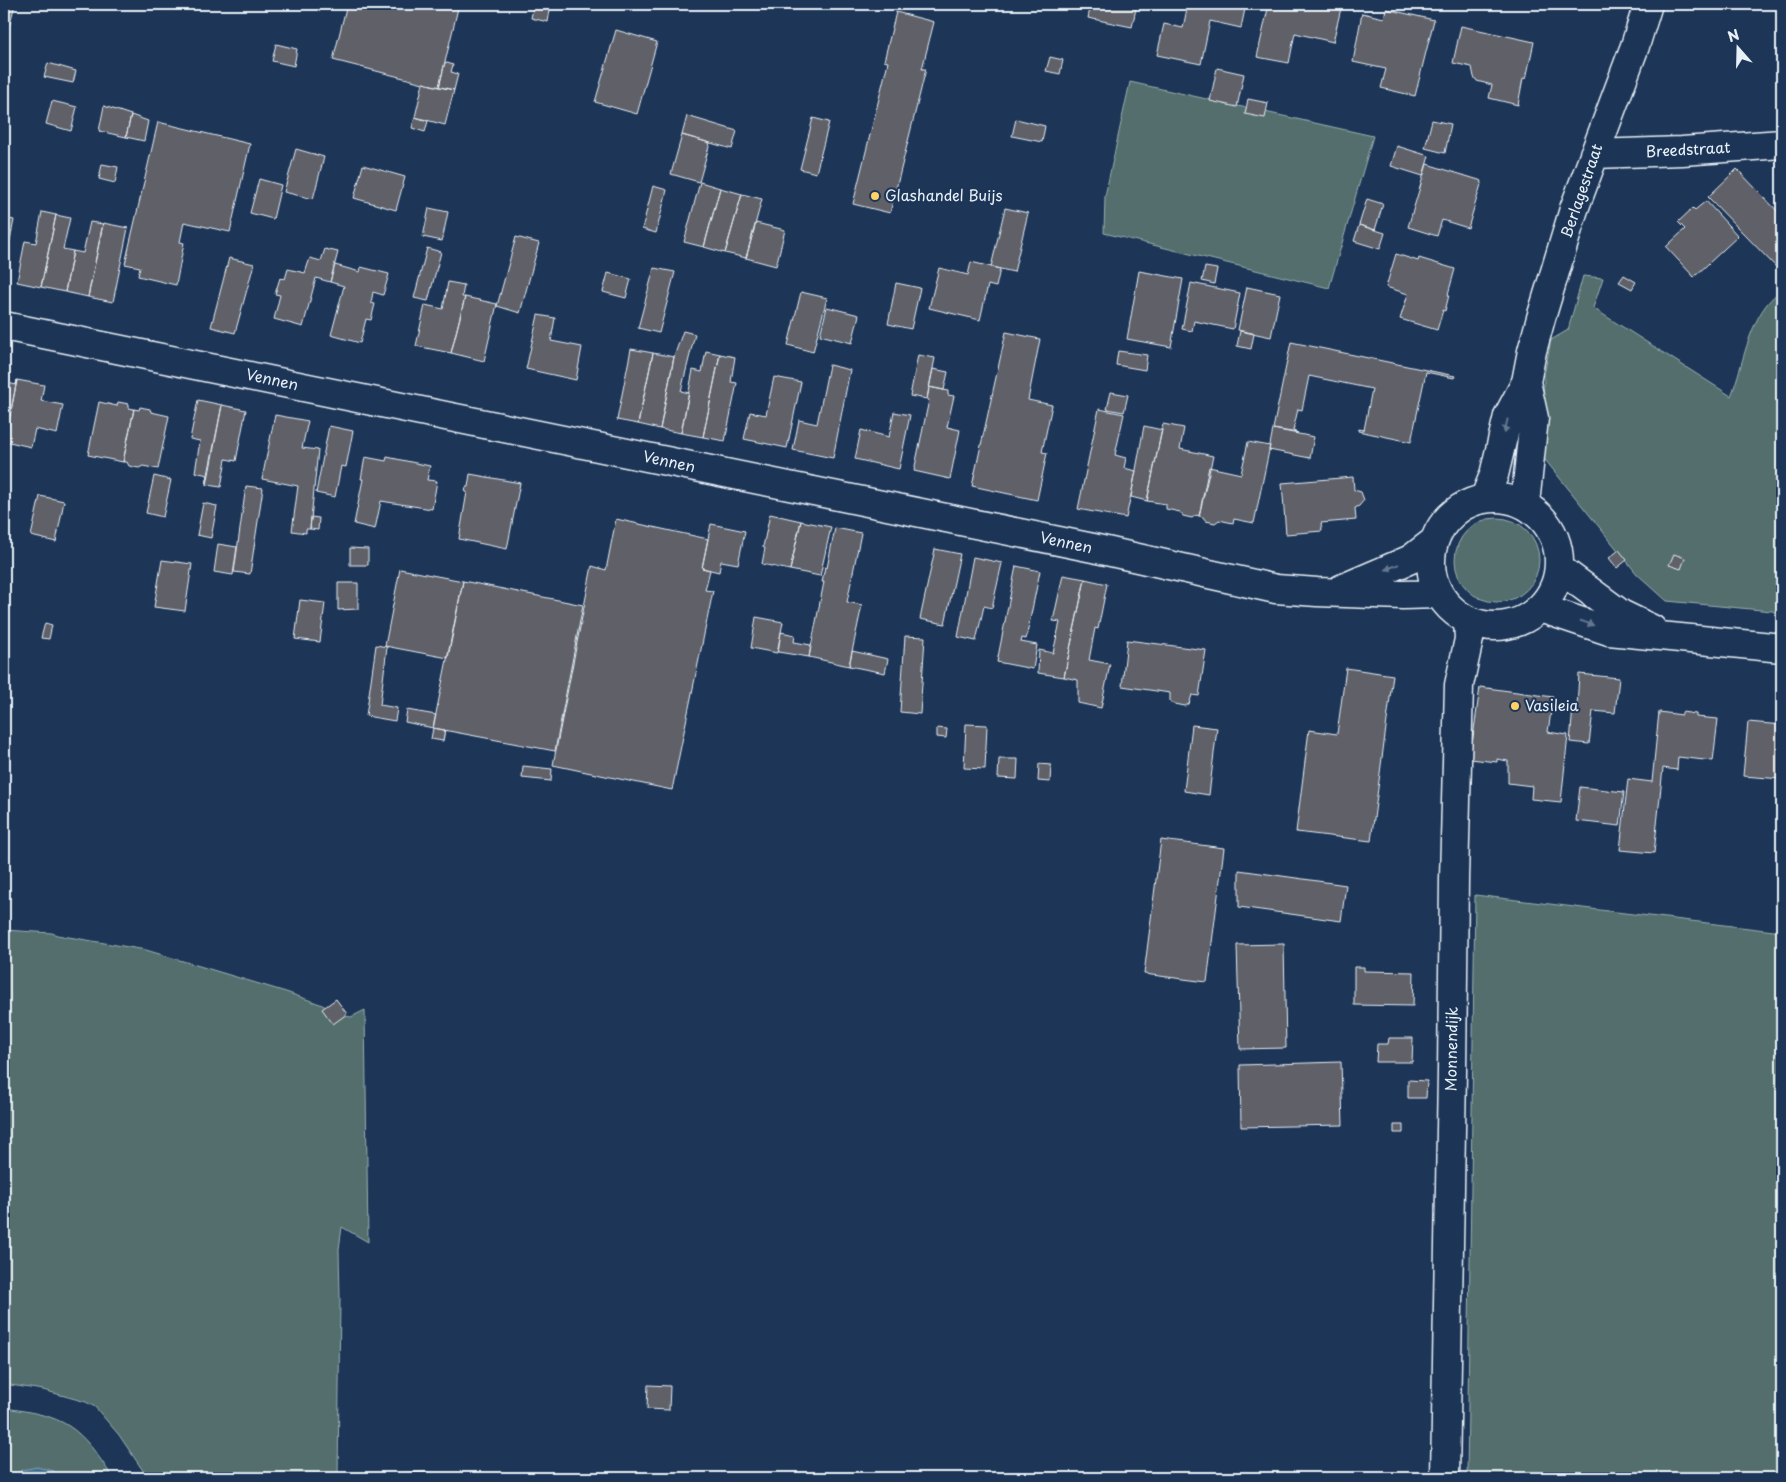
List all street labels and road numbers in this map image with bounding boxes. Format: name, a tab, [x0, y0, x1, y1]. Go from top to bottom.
street label: Breedstraat	[1645, 135, 1731, 162]
street label: Berlagestraat	[1554, 140, 1607, 241]
street label: Vennen	[244, 362, 301, 395]
street label: Vennen	[641, 444, 698, 477]
street label: Vennen	[1038, 525, 1095, 558]
street label: Monnendijk	[1438, 1006, 1463, 1092]

